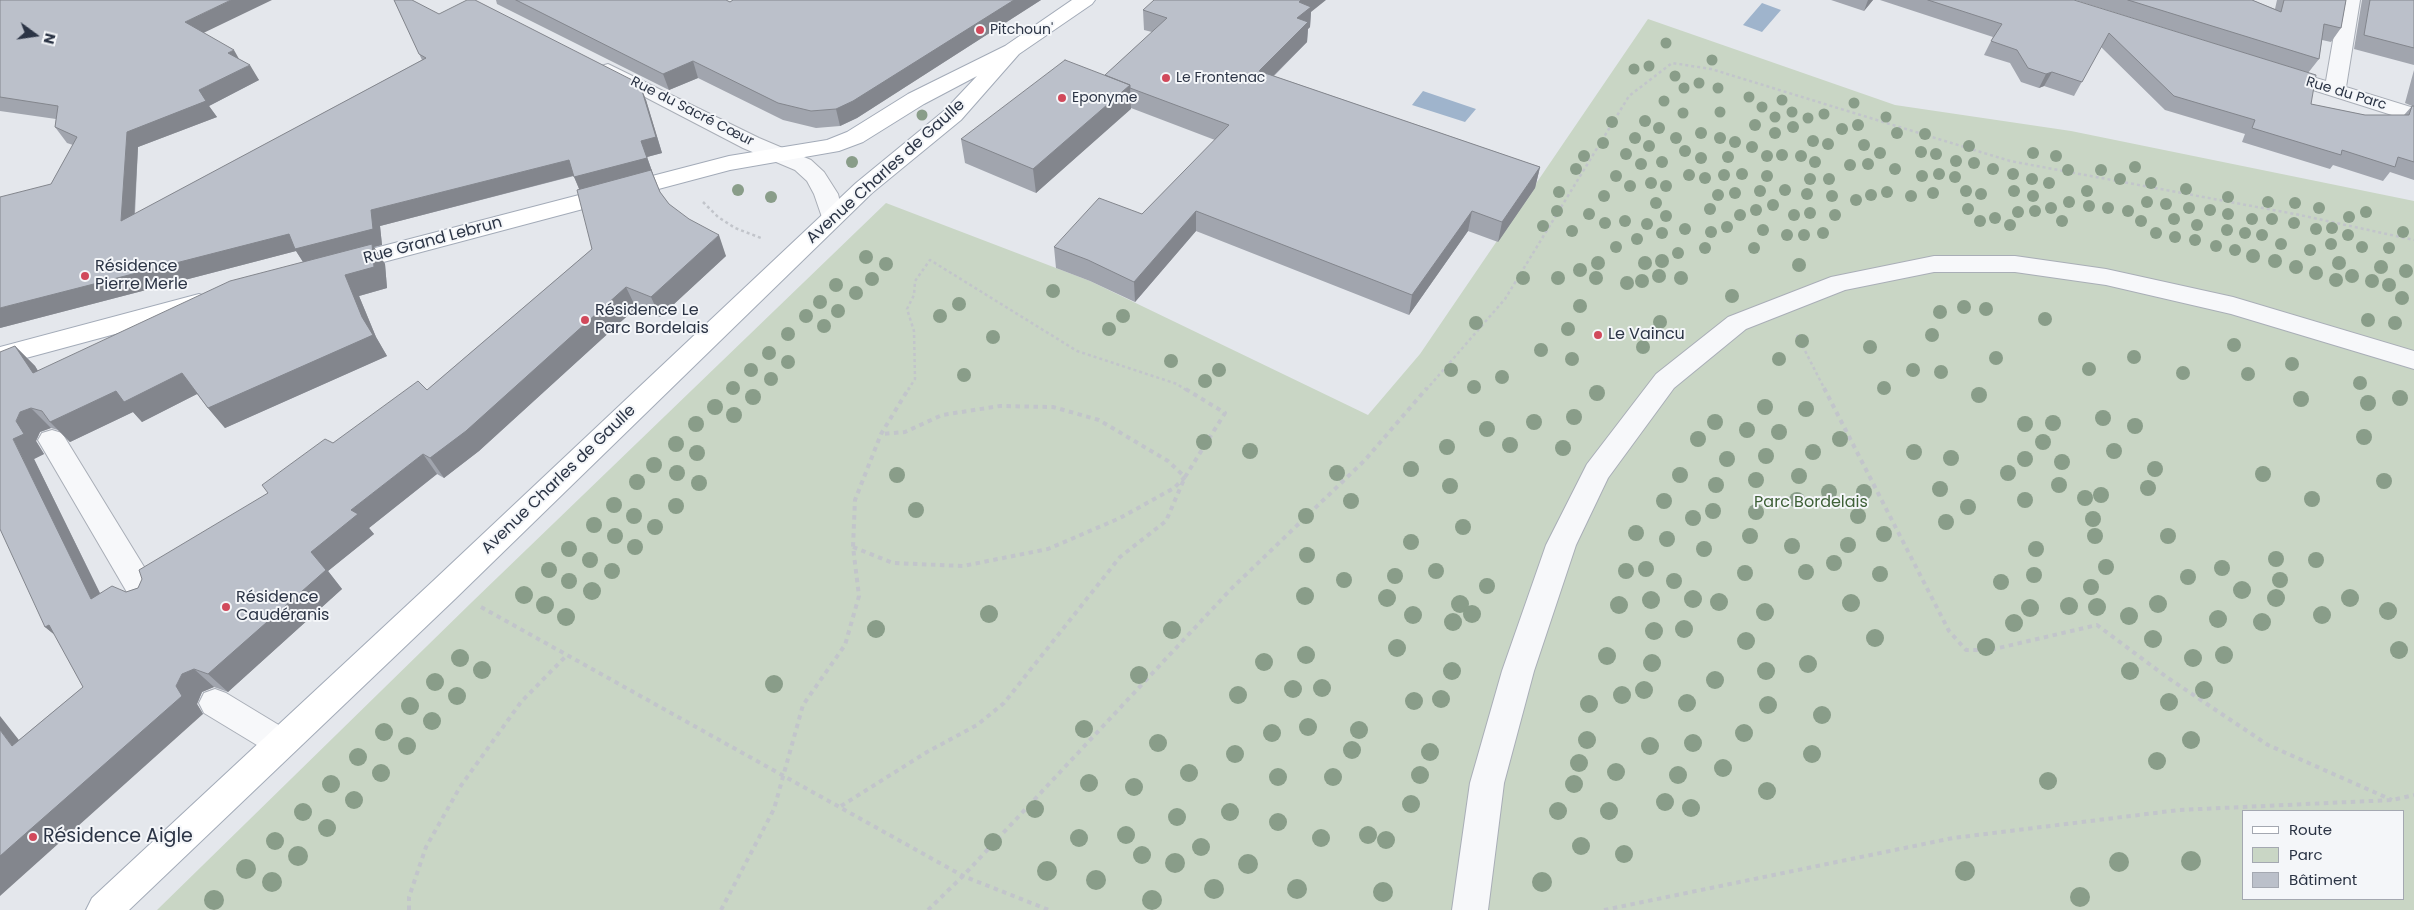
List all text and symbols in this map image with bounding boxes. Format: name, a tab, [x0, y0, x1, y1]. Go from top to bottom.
north arrow	[10, 10, 60, 60]
place label: Pitchoun'	[990, 22, 1053, 38]
marker: Pitchoun'	[974, 24, 986, 36]
text: N	[39, 31, 61, 46]
place label: Le Frontenac	[1176, 70, 1265, 86]
marker: Le Frontenac	[1160, 72, 1172, 84]
street label: Rue du Sacré Cœur	[628, 74, 756, 150]
street label: Rue du Parc	[2304, 74, 2388, 114]
place label: Eponyme	[1072, 90, 1138, 106]
marker: Eponyme	[1056, 92, 1068, 104]
street label: Avenue Charles de Gaulle	[803, 96, 969, 248]
street label: Rue Grand Lebrun	[362, 213, 504, 269]
place label: Résidence Pierre Merle	[95, 257, 188, 295]
marker: Résidence Pierre Merle	[79, 270, 91, 282]
place label: Résidence Le Parc Bordelais	[595, 301, 709, 339]
marker: Résidence Le Parc Bordelais	[579, 314, 591, 326]
place label: Le Vaincu	[1608, 325, 1685, 345]
marker: Le Vaincu	[1592, 329, 1604, 341]
street label: Avenue Charles de Gaulle	[478, 401, 640, 559]
park label: Parc Bordelais	[1754, 493, 1868, 513]
place label: Résidence Caudéranis	[236, 588, 329, 626]
marker: Résidence Caudéranis	[220, 601, 232, 613]
legend	[2242, 810, 2404, 900]
text: Route	[2289, 819, 2332, 840]
place label: Résidence Aigle	[43, 826, 193, 848]
marker: Résidence Aigle	[27, 831, 39, 843]
text: Parc	[2289, 844, 2323, 865]
text: Bâtiment	[2289, 869, 2357, 890]

